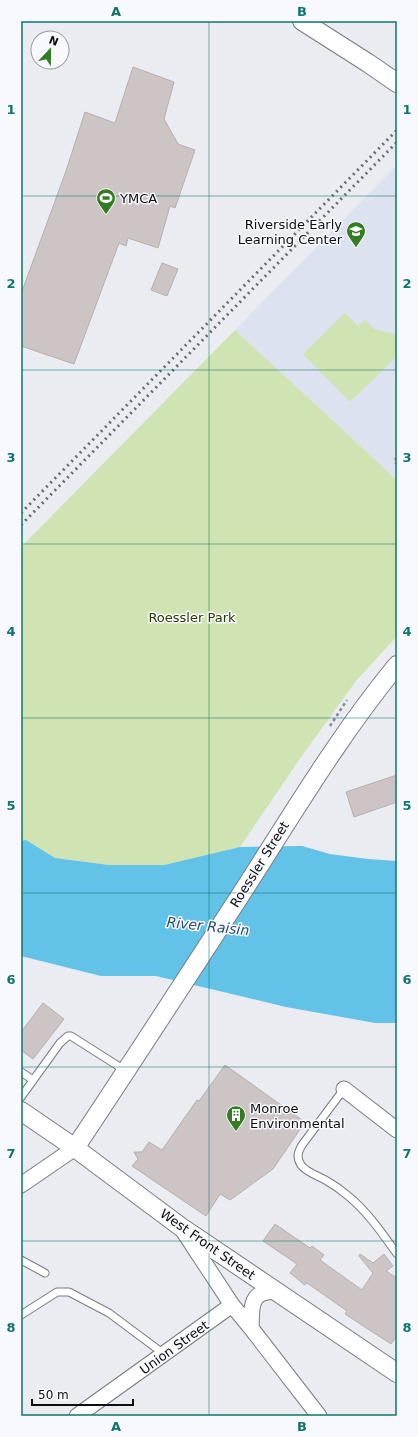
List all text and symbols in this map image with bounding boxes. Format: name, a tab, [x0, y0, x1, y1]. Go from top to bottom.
text: A	[111, 4, 121, 19]
text: B	[297, 4, 307, 19]
north arrow	[30, 30, 70, 70]
text: N	[47, 33, 60, 49]
text: 1	[6, 102, 16, 117]
text: 1	[402, 102, 412, 117]
sports icon: YMCA	[95, 187, 117, 215]
place label: YMCA	[119, 191, 157, 206]
place label: Riverside Early Learning Center	[238, 217, 343, 247]
school or university icon: Riverside Early Learning Center	[345, 220, 367, 248]
text: 2	[6, 276, 16, 291]
text: 2	[402, 276, 412, 291]
text: 3	[6, 450, 16, 465]
text: 3	[402, 450, 412, 465]
park label: Roessler Park	[148, 610, 236, 625]
text: 4	[6, 624, 16, 639]
text: 4	[402, 624, 412, 639]
text: 5	[6, 798, 16, 813]
text: 5	[402, 798, 412, 813]
street label: Roessler Street	[227, 819, 292, 910]
water label: River Raisin	[166, 914, 250, 938]
text: 6	[6, 972, 16, 987]
text: 6	[402, 972, 412, 987]
place label: Monroe Environmental	[250, 1101, 345, 1131]
building icon: Monroe Environmental	[225, 1104, 247, 1132]
text: 7	[6, 1146, 16, 1161]
text: 7	[402, 1146, 412, 1161]
street label: West Front Street	[157, 1206, 258, 1283]
street label: Union Street	[137, 1317, 212, 1377]
text: 8	[6, 1320, 16, 1335]
text: 8	[402, 1320, 412, 1335]
scale bar	[32, 1381, 133, 1407]
text: 50 m	[38, 1388, 69, 1402]
text: A	[111, 1419, 121, 1434]
text: B	[297, 1419, 307, 1434]

